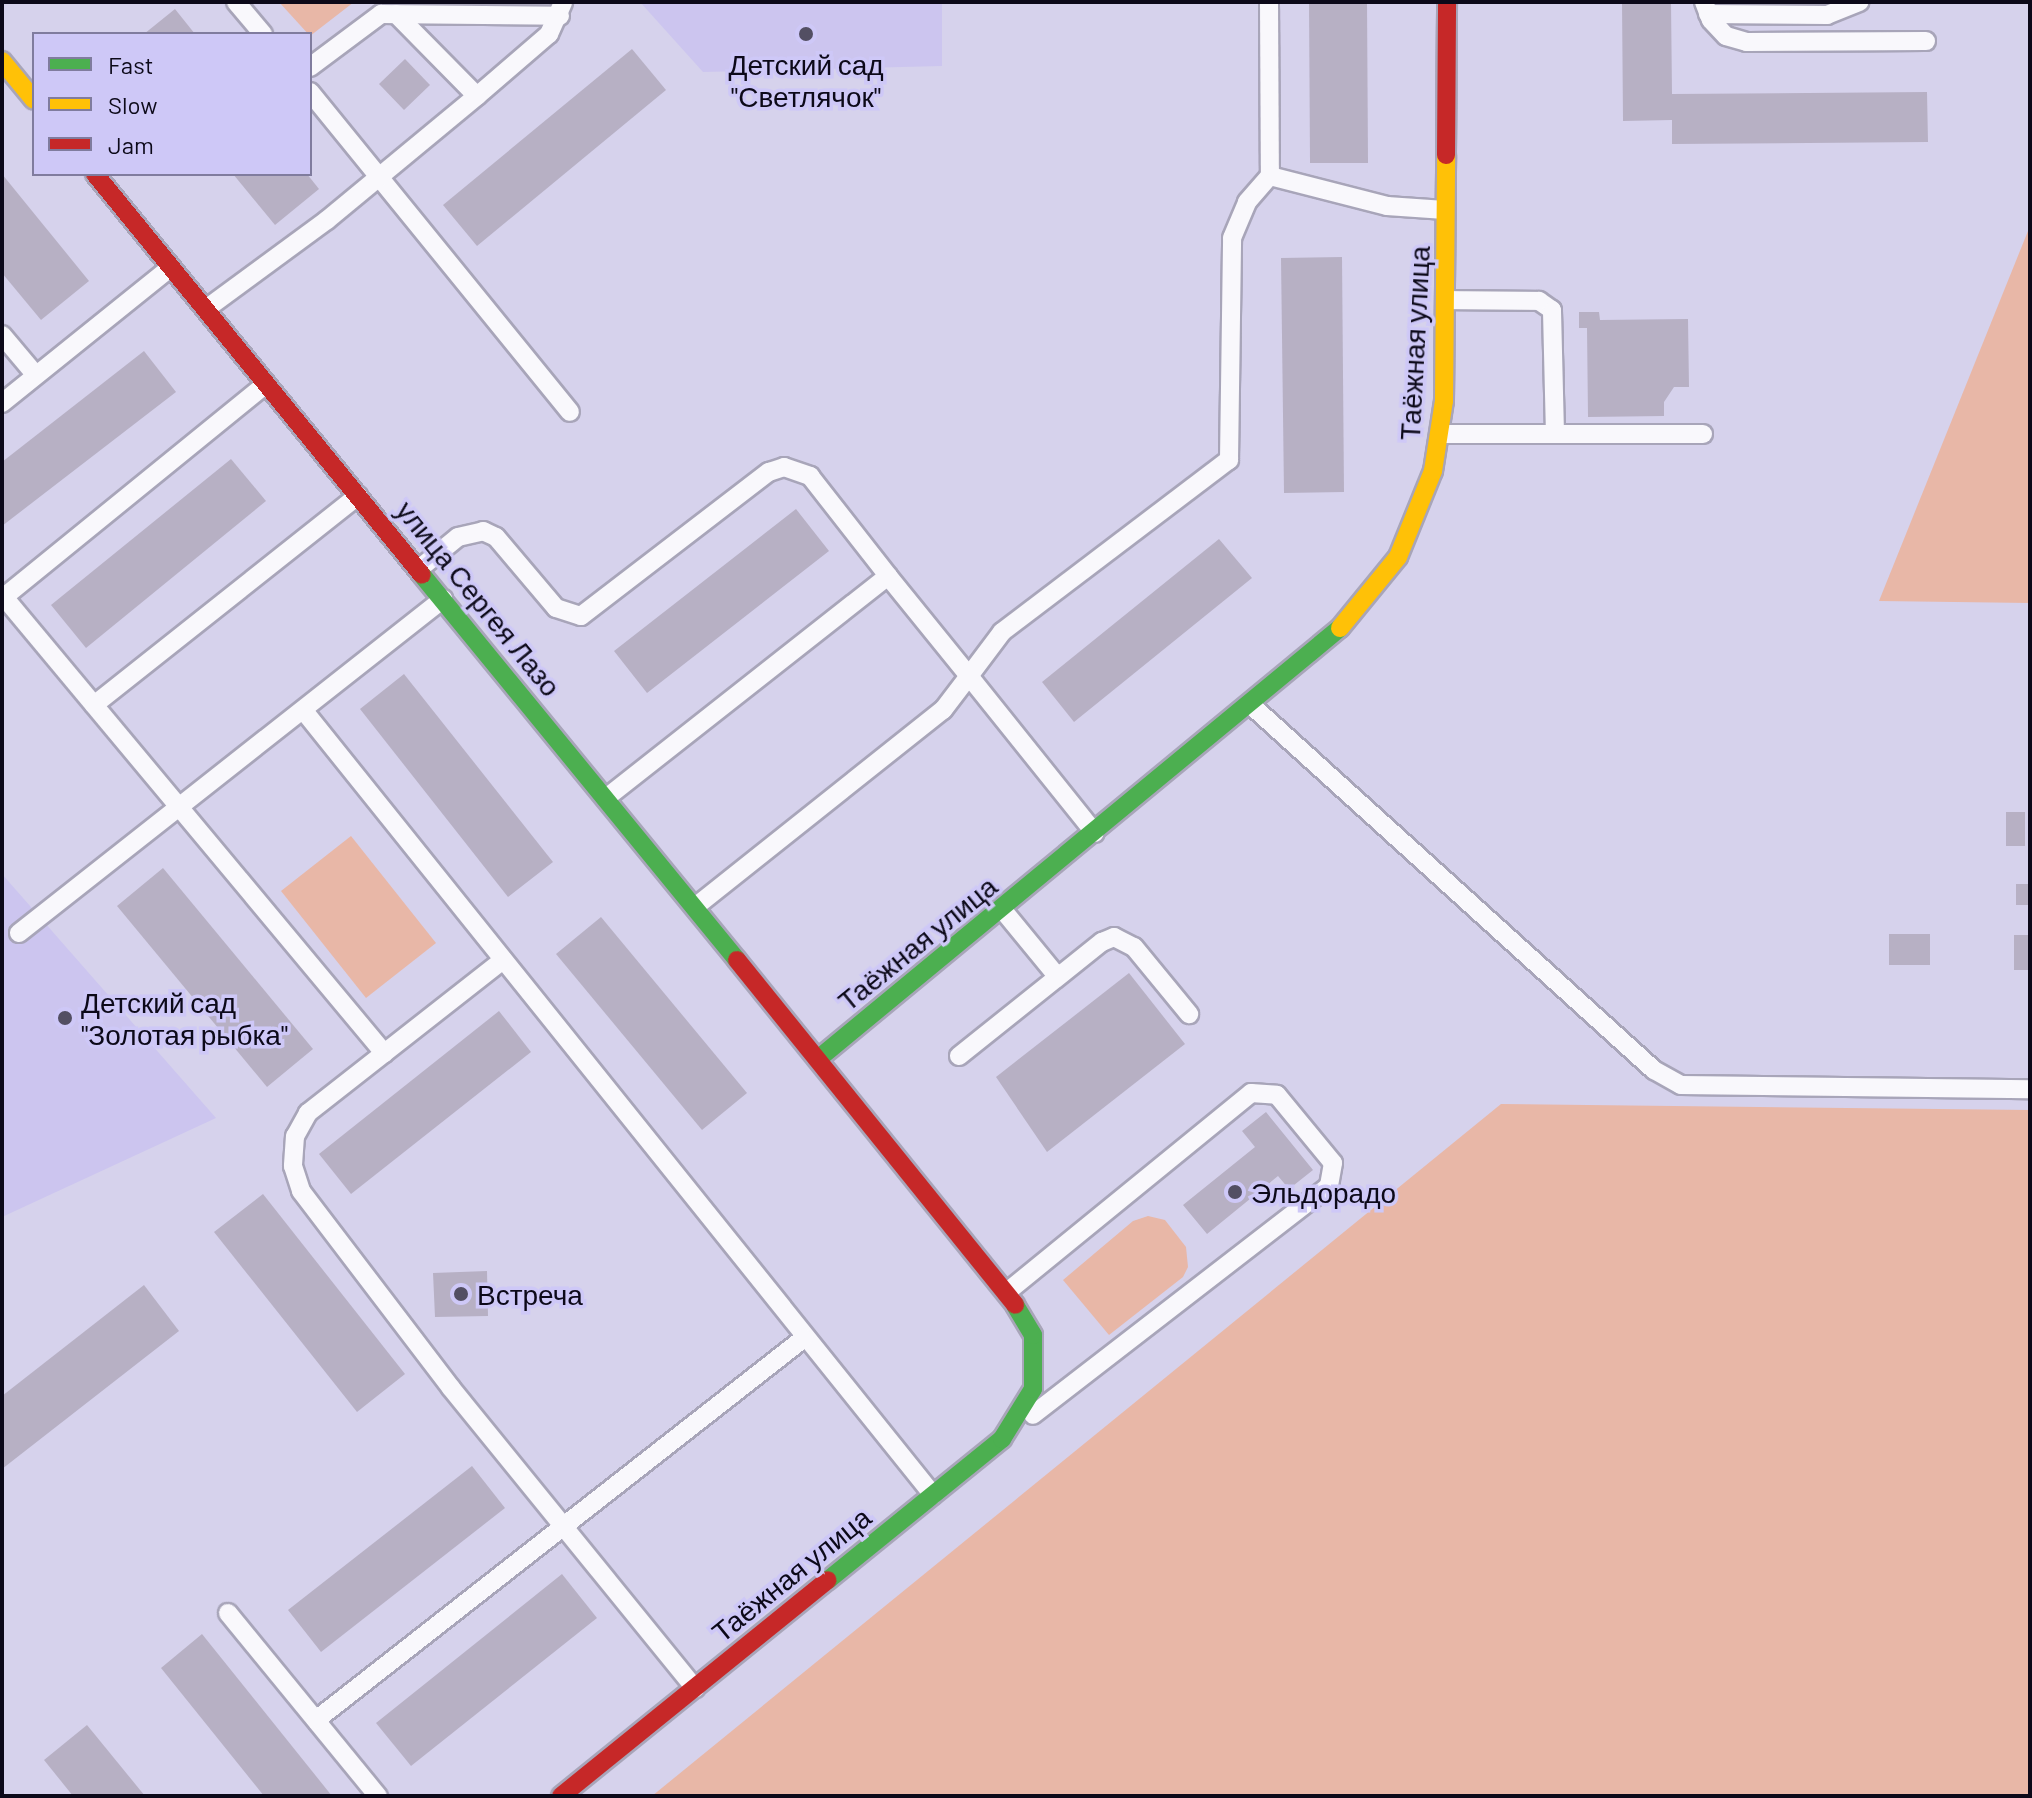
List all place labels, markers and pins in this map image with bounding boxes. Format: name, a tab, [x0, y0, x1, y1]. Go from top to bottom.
marker: Детский сад "Светлячок"	[797, 25, 815, 43]
place label: Детский сад "Светлячок"	[728, 47, 884, 113]
place label: Детский сад "Золотая рыбка"	[81, 985, 288, 1051]
marker: Детский сад "Золотая рыбка"	[56, 1009, 74, 1027]
place label: Эльдорадо	[1251, 1175, 1396, 1209]
marker: Эльдорадо	[1226, 1183, 1244, 1201]
place label: Встреча	[477, 1277, 583, 1311]
marker: Встреча	[452, 1285, 470, 1303]

